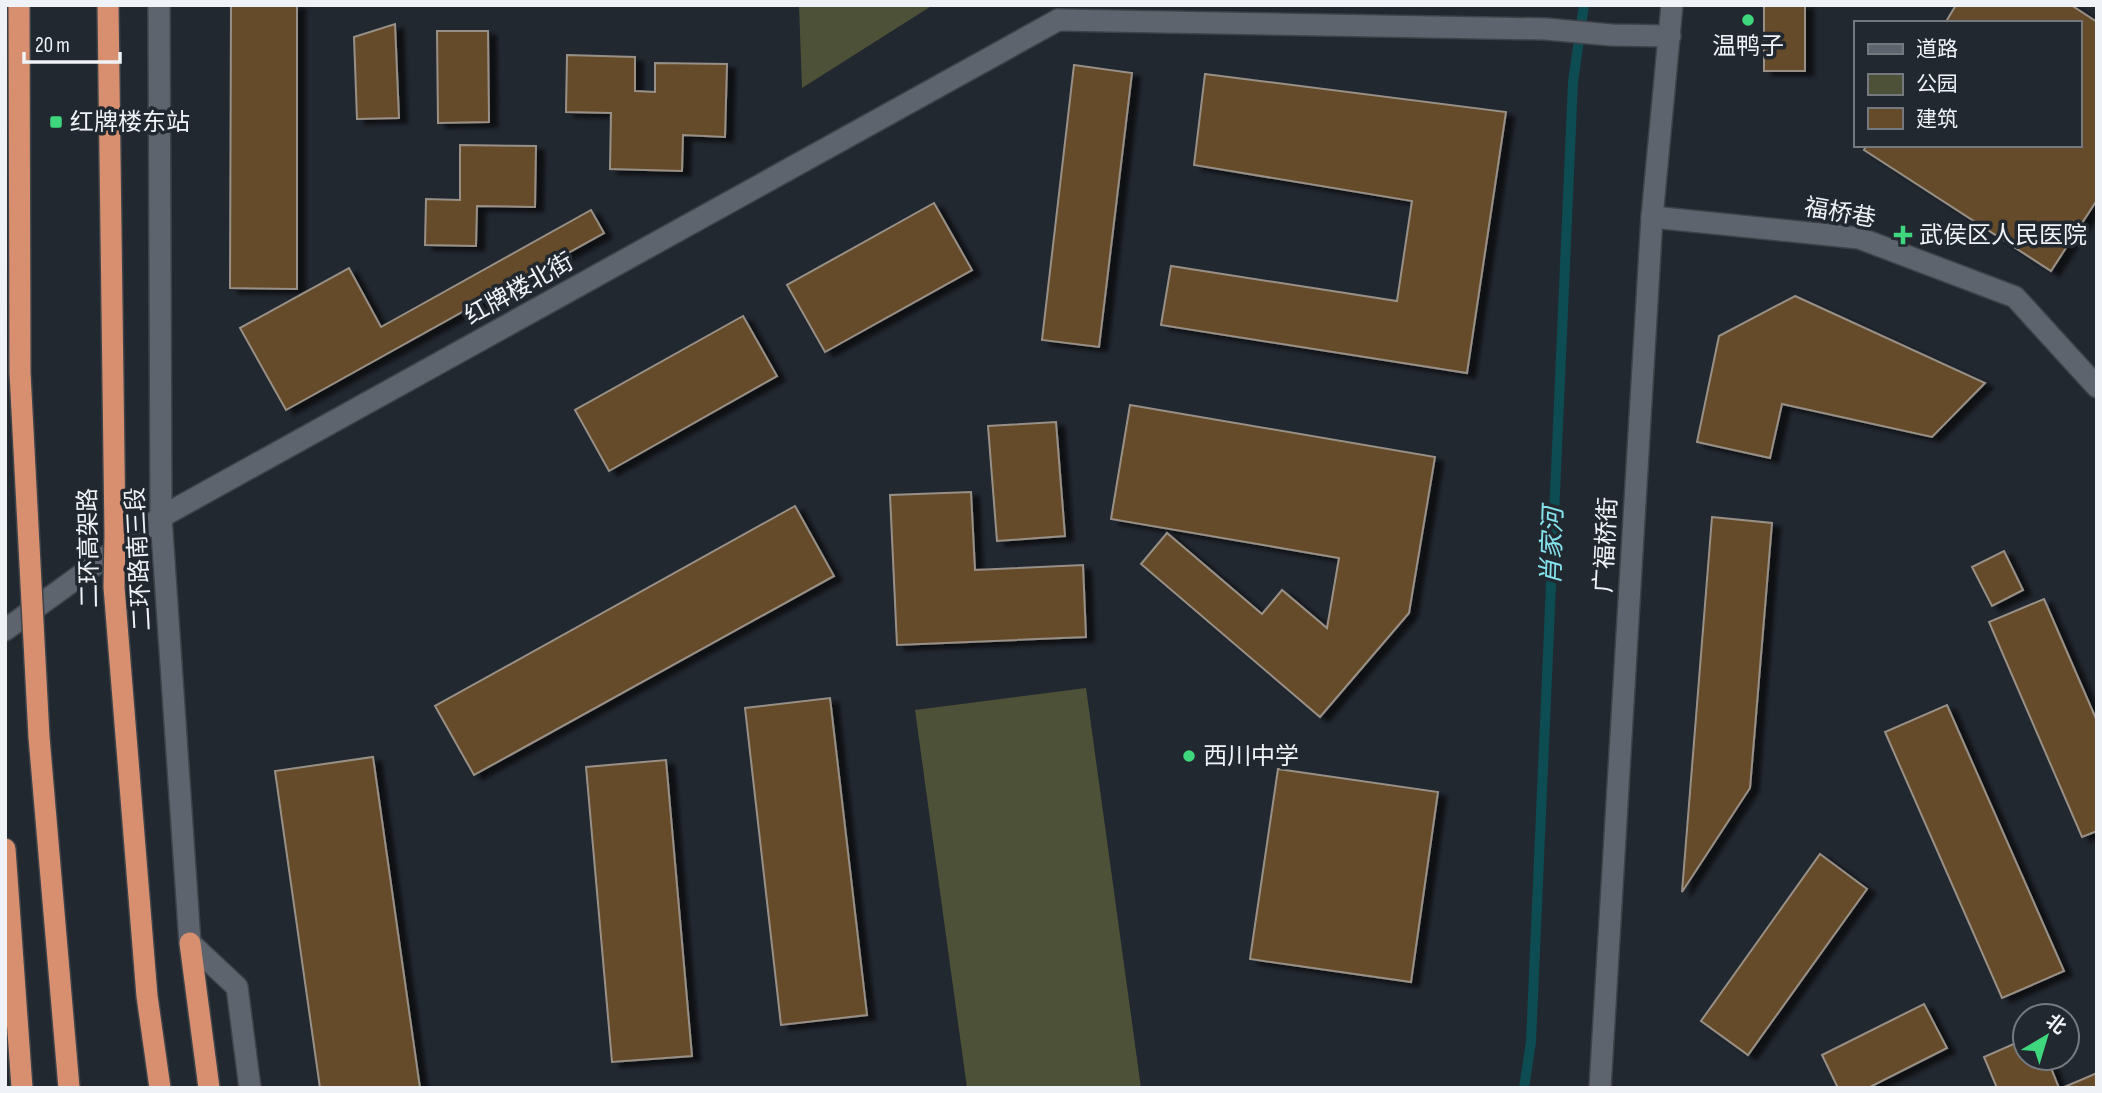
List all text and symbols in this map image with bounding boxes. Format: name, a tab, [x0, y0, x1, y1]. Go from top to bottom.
marker: 温鸭子	[1740, 12, 1756, 28]
scale bar	[24, 21, 121, 65]
legend	[1854, 21, 2081, 147]
place label: 温鸭子	[1712, 32, 1784, 61]
text: 20 m	[35, 33, 70, 58]
text: 道路	[1916, 37, 1958, 62]
text: 公园	[1916, 72, 1958, 97]
text: 建筑	[1916, 107, 1958, 132]
place label: 红牌楼东站	[70, 108, 190, 137]
marker: 红牌楼东站	[48, 114, 64, 130]
street label: 福桥巷	[1802, 192, 1878, 234]
place label: 武侯区人民医院	[1919, 221, 2087, 250]
marker: 武侯区人民医院	[1893, 225, 1913, 245]
street label: 红牌楼北街	[459, 247, 579, 331]
street label: 二环路南三段	[121, 486, 157, 632]
street label: 二环高架路	[73, 488, 105, 608]
street label: 广福桥街	[1589, 496, 1623, 594]
water label: 肖家河	[1536, 501, 1570, 586]
place label: 西川中学	[1203, 742, 1299, 771]
marker: 西川中学	[1181, 748, 1197, 764]
north arrow	[2011, 1002, 2081, 1072]
text: 北	[2041, 1010, 2070, 1040]

